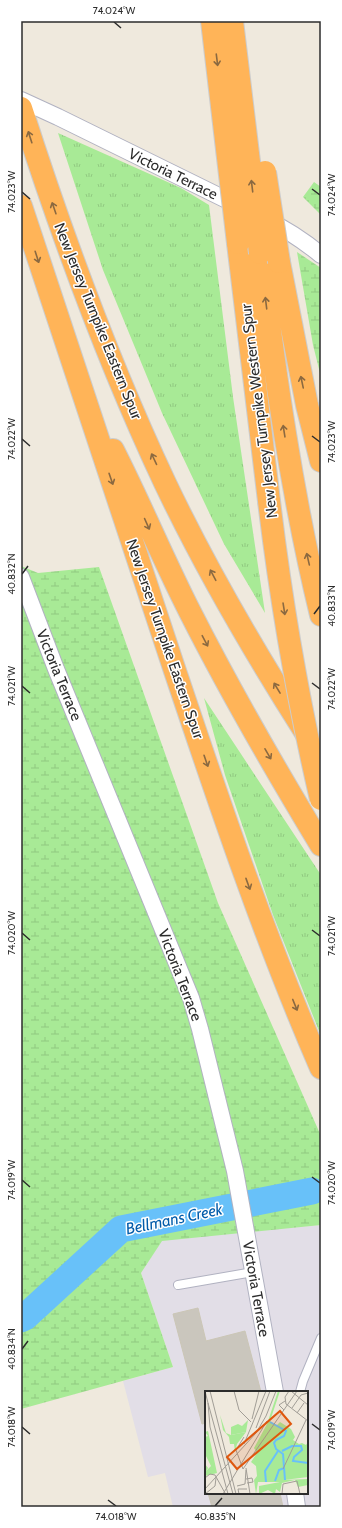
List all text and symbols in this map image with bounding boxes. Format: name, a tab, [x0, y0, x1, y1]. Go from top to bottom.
text: 74.024°W	[93, 4, 136, 17]
one-way arrow	[213, 53, 220, 66]
one-way arrow	[26, 131, 33, 144]
street label: Victoria Terrace	[125, 145, 221, 203]
text: 74.023°W	[5, 170, 18, 213]
text: 74.024°W	[325, 173, 338, 216]
one-way arrow	[248, 180, 256, 193]
one-way arrow	[50, 202, 57, 215]
street label: New Jersey Turnpike Eastern Spur	[50, 220, 146, 422]
one-way arrow	[34, 250, 42, 262]
one-way arrow	[262, 297, 270, 310]
street label: New Jersey Turnpike Western Spur	[237, 302, 281, 519]
one-way arrow	[297, 376, 305, 389]
text: 74.022°W	[5, 417, 18, 460]
text: 74.023°W	[325, 420, 338, 463]
one-way arrow	[280, 425, 288, 438]
one-way arrow	[150, 453, 157, 465]
one-way arrow	[107, 472, 115, 484]
one-way arrow	[144, 518, 151, 530]
street label: New Jersey Turnpike Eastern Spur	[122, 537, 208, 742]
text: 40.832°N	[5, 553, 18, 595]
one-way arrow	[303, 553, 311, 566]
one-way arrow	[209, 569, 216, 581]
text: 40.833°N	[325, 585, 338, 627]
one-way arrow	[280, 602, 288, 615]
street label: Victoria Terrace	[32, 627, 86, 724]
one-way arrow	[202, 634, 209, 646]
text: 74.021°W	[5, 665, 18, 706]
text: 74.022°W	[325, 667, 338, 710]
one-way arrow	[273, 682, 281, 694]
one-way arrow	[264, 748, 272, 760]
one-way arrow	[202, 755, 210, 767]
one-way arrow	[245, 878, 253, 890]
text: 74.020°W	[5, 911, 18, 955]
text: 74.021°W	[325, 915, 338, 956]
street label: Victoria Terrace	[154, 926, 206, 1024]
one-way arrow	[291, 999, 299, 1011]
text: 74.019°W	[5, 1159, 18, 1200]
text: 74.020°W	[325, 1161, 338, 1205]
water label: Bellmans Creek	[124, 1199, 225, 1239]
street label: Victoria Terrace	[239, 1240, 273, 1339]
text: 40.834°N	[5, 1328, 18, 1370]
inset map	[205, 1391, 308, 1494]
text: 74.018°W	[5, 1406, 18, 1447]
text: 74.019°W	[325, 1409, 338, 1450]
text: 74.018°W	[96, 1510, 137, 1523]
text: 40.835°N	[194, 1510, 236, 1523]

